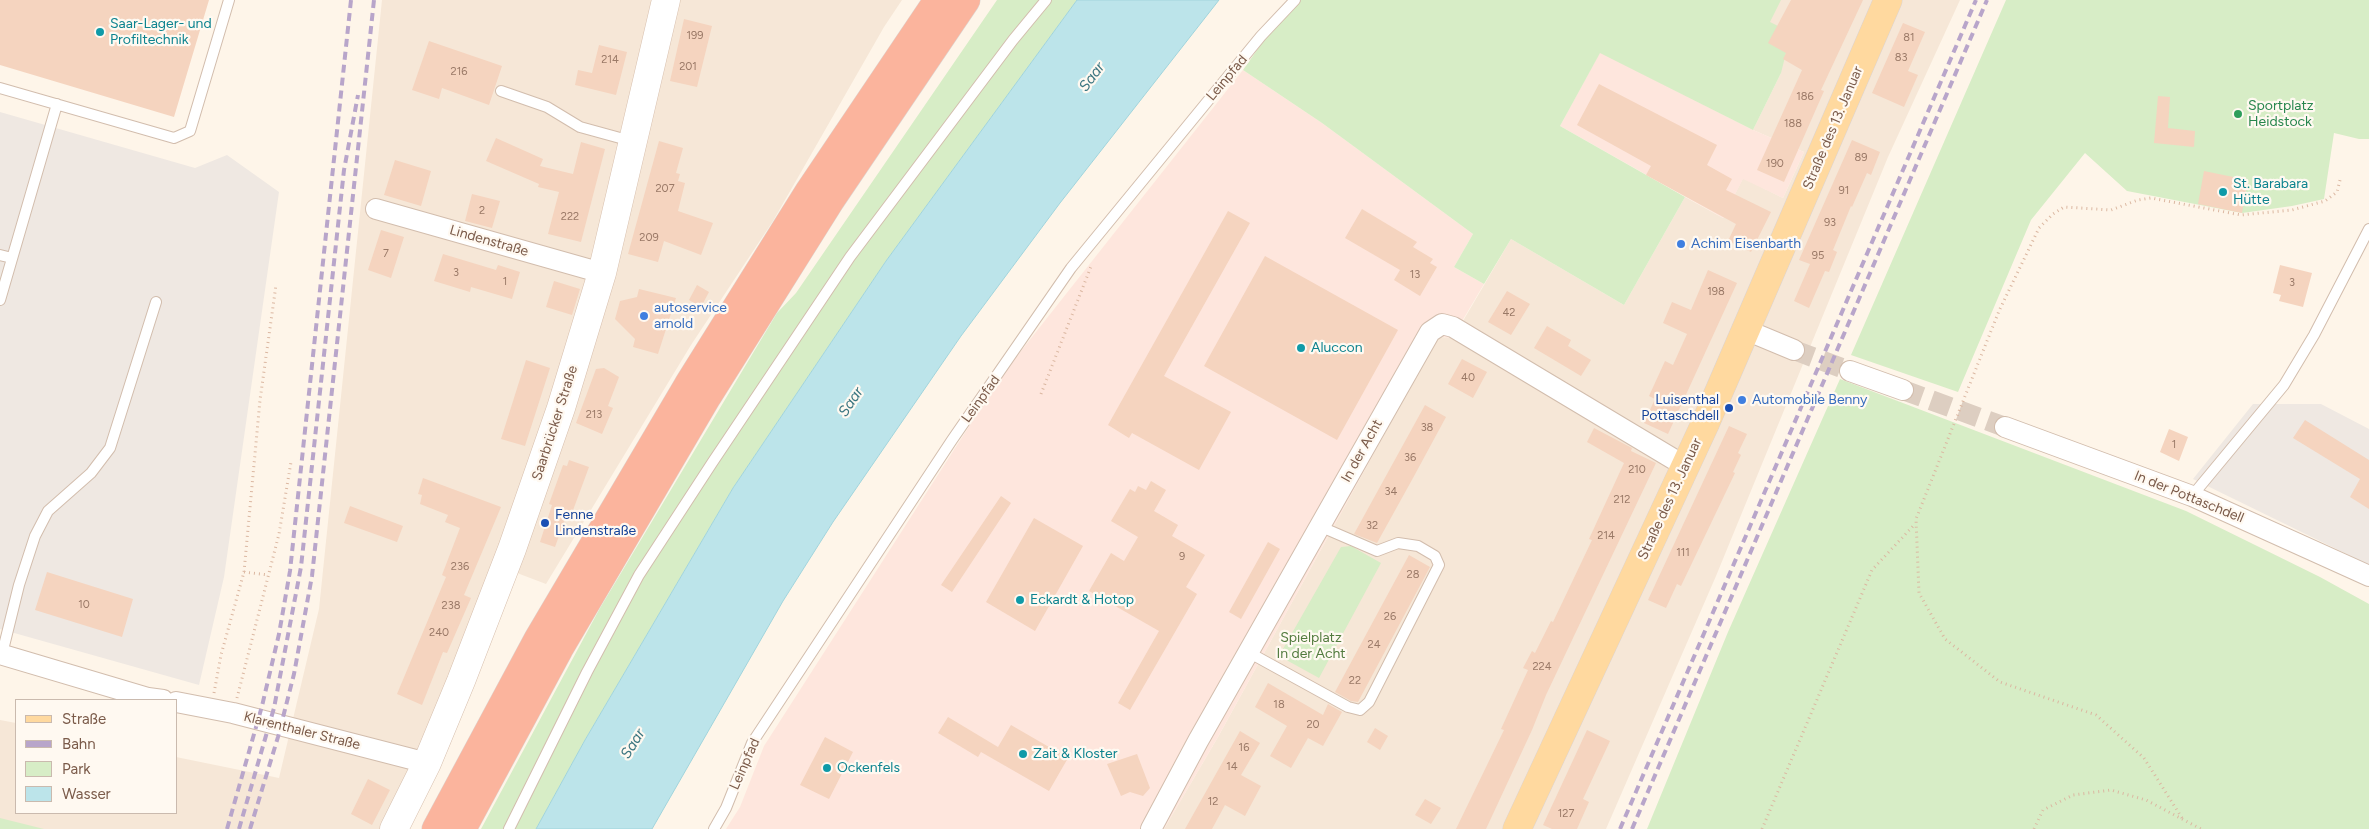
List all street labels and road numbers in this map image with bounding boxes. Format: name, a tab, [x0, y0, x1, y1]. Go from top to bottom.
street label: Leinpfad	[1203, 52, 1251, 104]
street label: Straße des 13. Januar	[1799, 64, 1867, 192]
street label: Lindenstraße	[448, 222, 530, 260]
street label: Saarbrücker Straße	[529, 363, 581, 483]
street label: Leinpfad	[958, 372, 1004, 426]
street label: In der Acht	[1338, 417, 1386, 485]
street label: Straße des 13. Januar	[1634, 436, 1706, 562]
street label: In der Pottaschdell	[2132, 467, 2246, 527]
street label: Klarenthaler Straße	[242, 708, 362, 754]
street label: Leinpfad	[726, 736, 764, 792]

